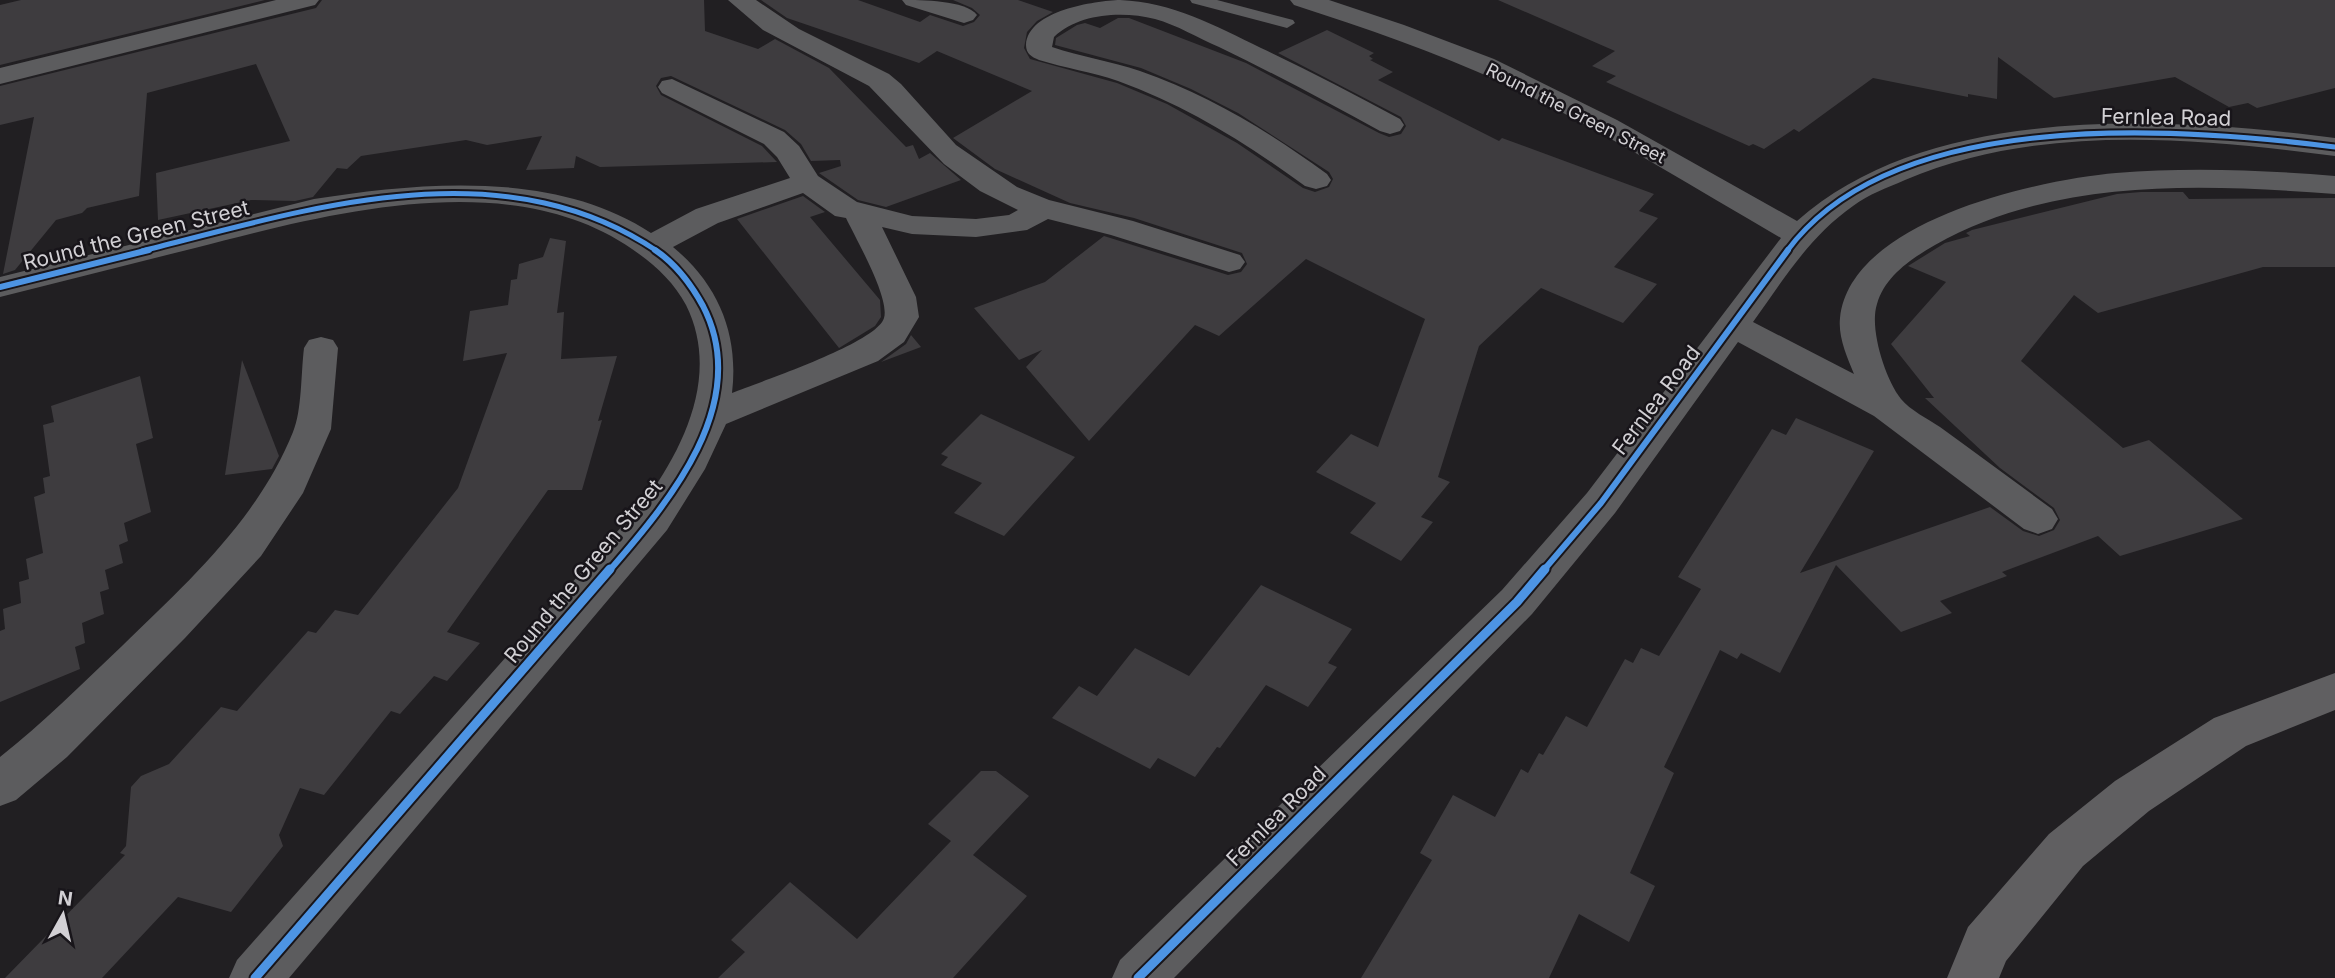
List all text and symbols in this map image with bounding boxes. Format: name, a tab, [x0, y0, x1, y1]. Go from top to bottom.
street label: Round the Green Street	[1483, 58, 1669, 168]
street label: Fernlea Road	[2101, 103, 2231, 131]
street label: Round the Green Street	[20, 195, 252, 275]
street label: Fernlea Road	[1607, 340, 1705, 460]
street label: Round the Green Street	[499, 474, 667, 668]
street label: Fernlea Road	[1221, 761, 1331, 871]
north arrow	[28, 880, 98, 950]
text: N	[57, 886, 74, 911]

